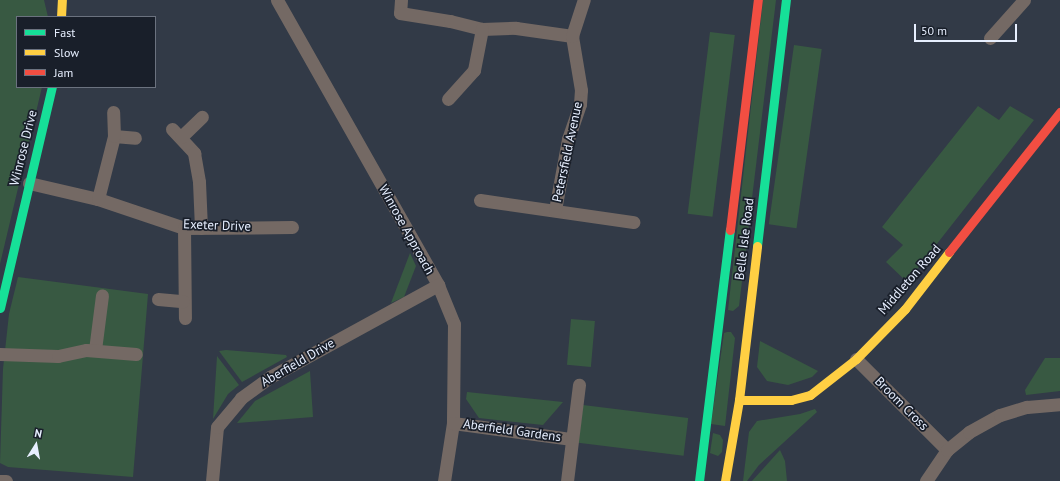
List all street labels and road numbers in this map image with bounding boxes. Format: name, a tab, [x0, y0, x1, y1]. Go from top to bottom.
street label: Petersfield Avenue	[550, 100, 586, 204]
street label: Winrose Drive	[7, 109, 41, 187]
street label: Winrose Approach	[375, 182, 437, 278]
street label: Belle Isle Road	[732, 197, 758, 281]
street label: Exeter Drive	[183, 217, 251, 235]
street label: Middleton Road	[875, 242, 945, 318]
street label: Aberfield Drive	[258, 336, 338, 390]
street label: Broom Cross	[871, 374, 931, 434]
street label: Aberfield Gardens	[462, 416, 562, 446]

